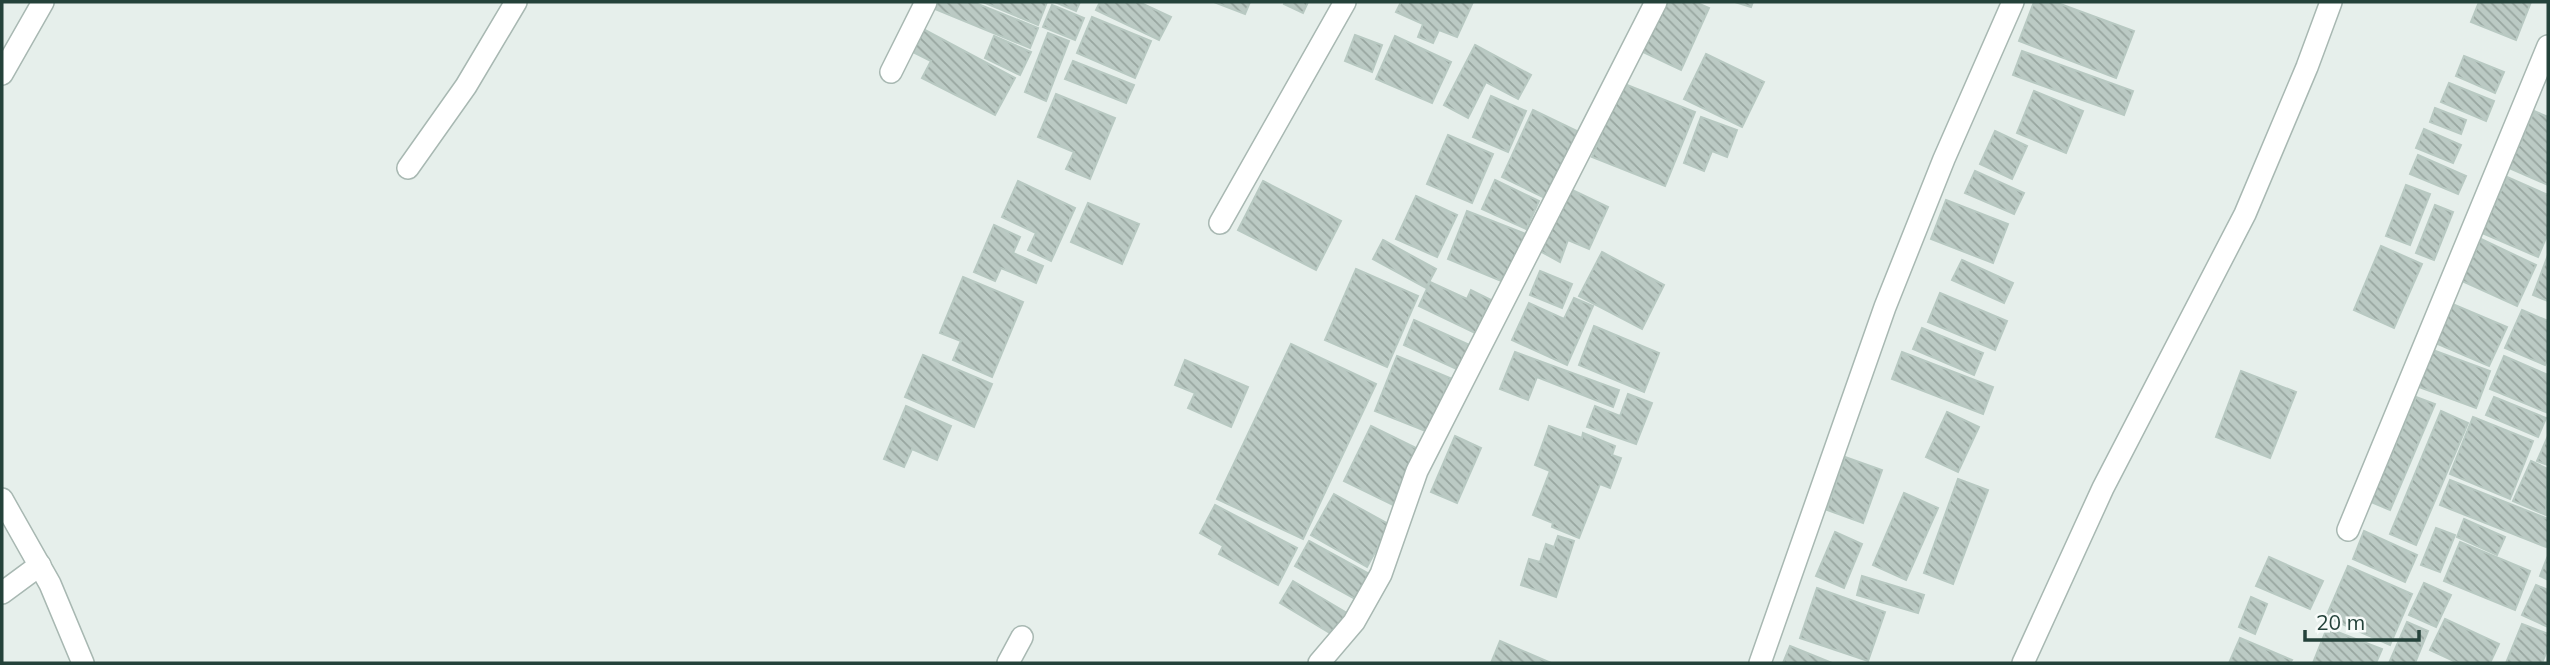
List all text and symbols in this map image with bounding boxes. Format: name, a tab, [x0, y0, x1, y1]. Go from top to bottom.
scale bar	[2305, 598, 2419, 642]
text: 20 m	[2316, 609, 2365, 635]

